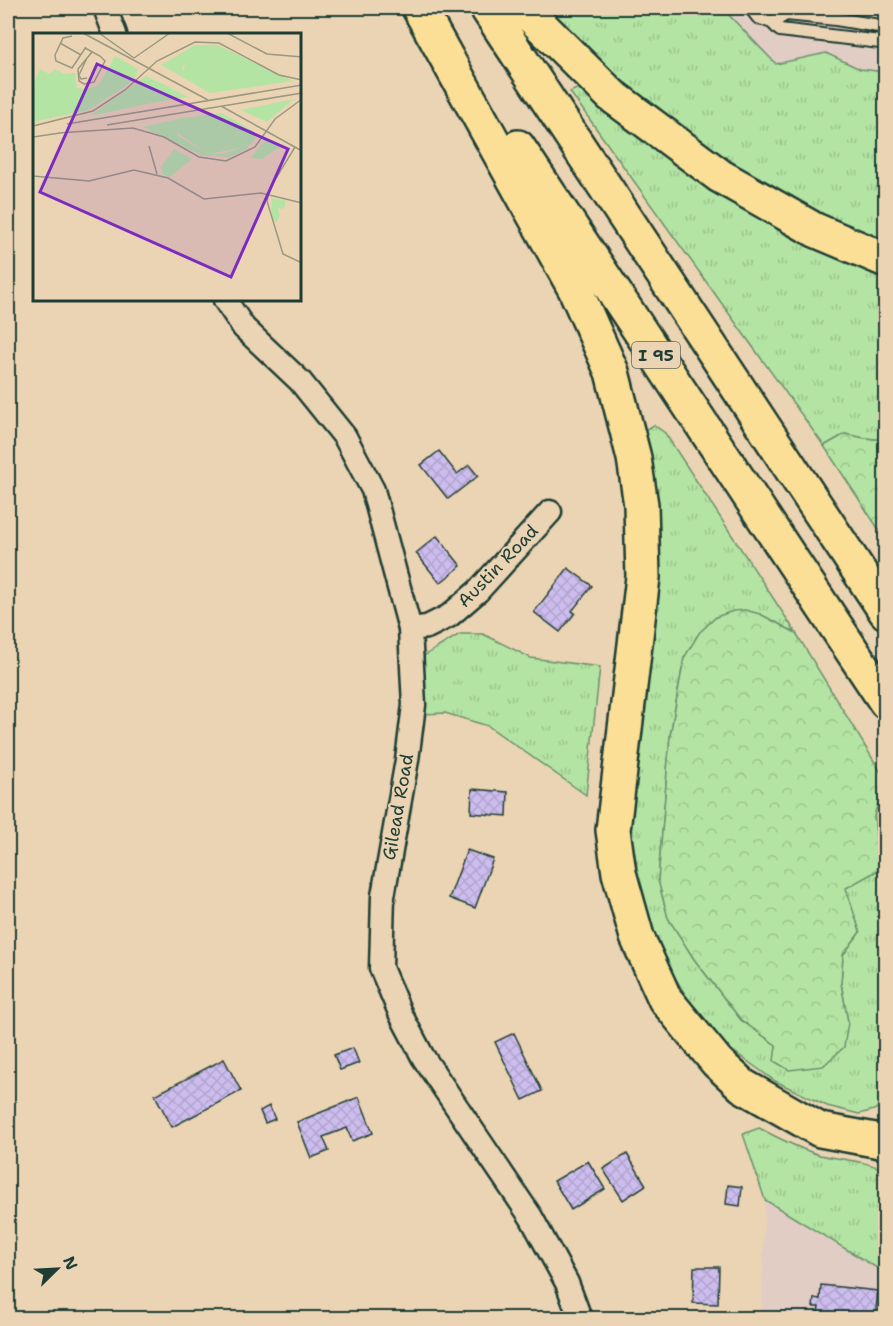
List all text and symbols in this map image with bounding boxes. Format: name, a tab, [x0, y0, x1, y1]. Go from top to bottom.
inset map	[33, 33, 302, 302]
road number: I 95	[632, 342, 680, 368]
street label: Austin Road	[452, 519, 544, 613]
street label: Gilead Road	[377, 752, 419, 862]
north arrow	[27, 1239, 87, 1299]
text: N	[58, 1253, 82, 1273]

